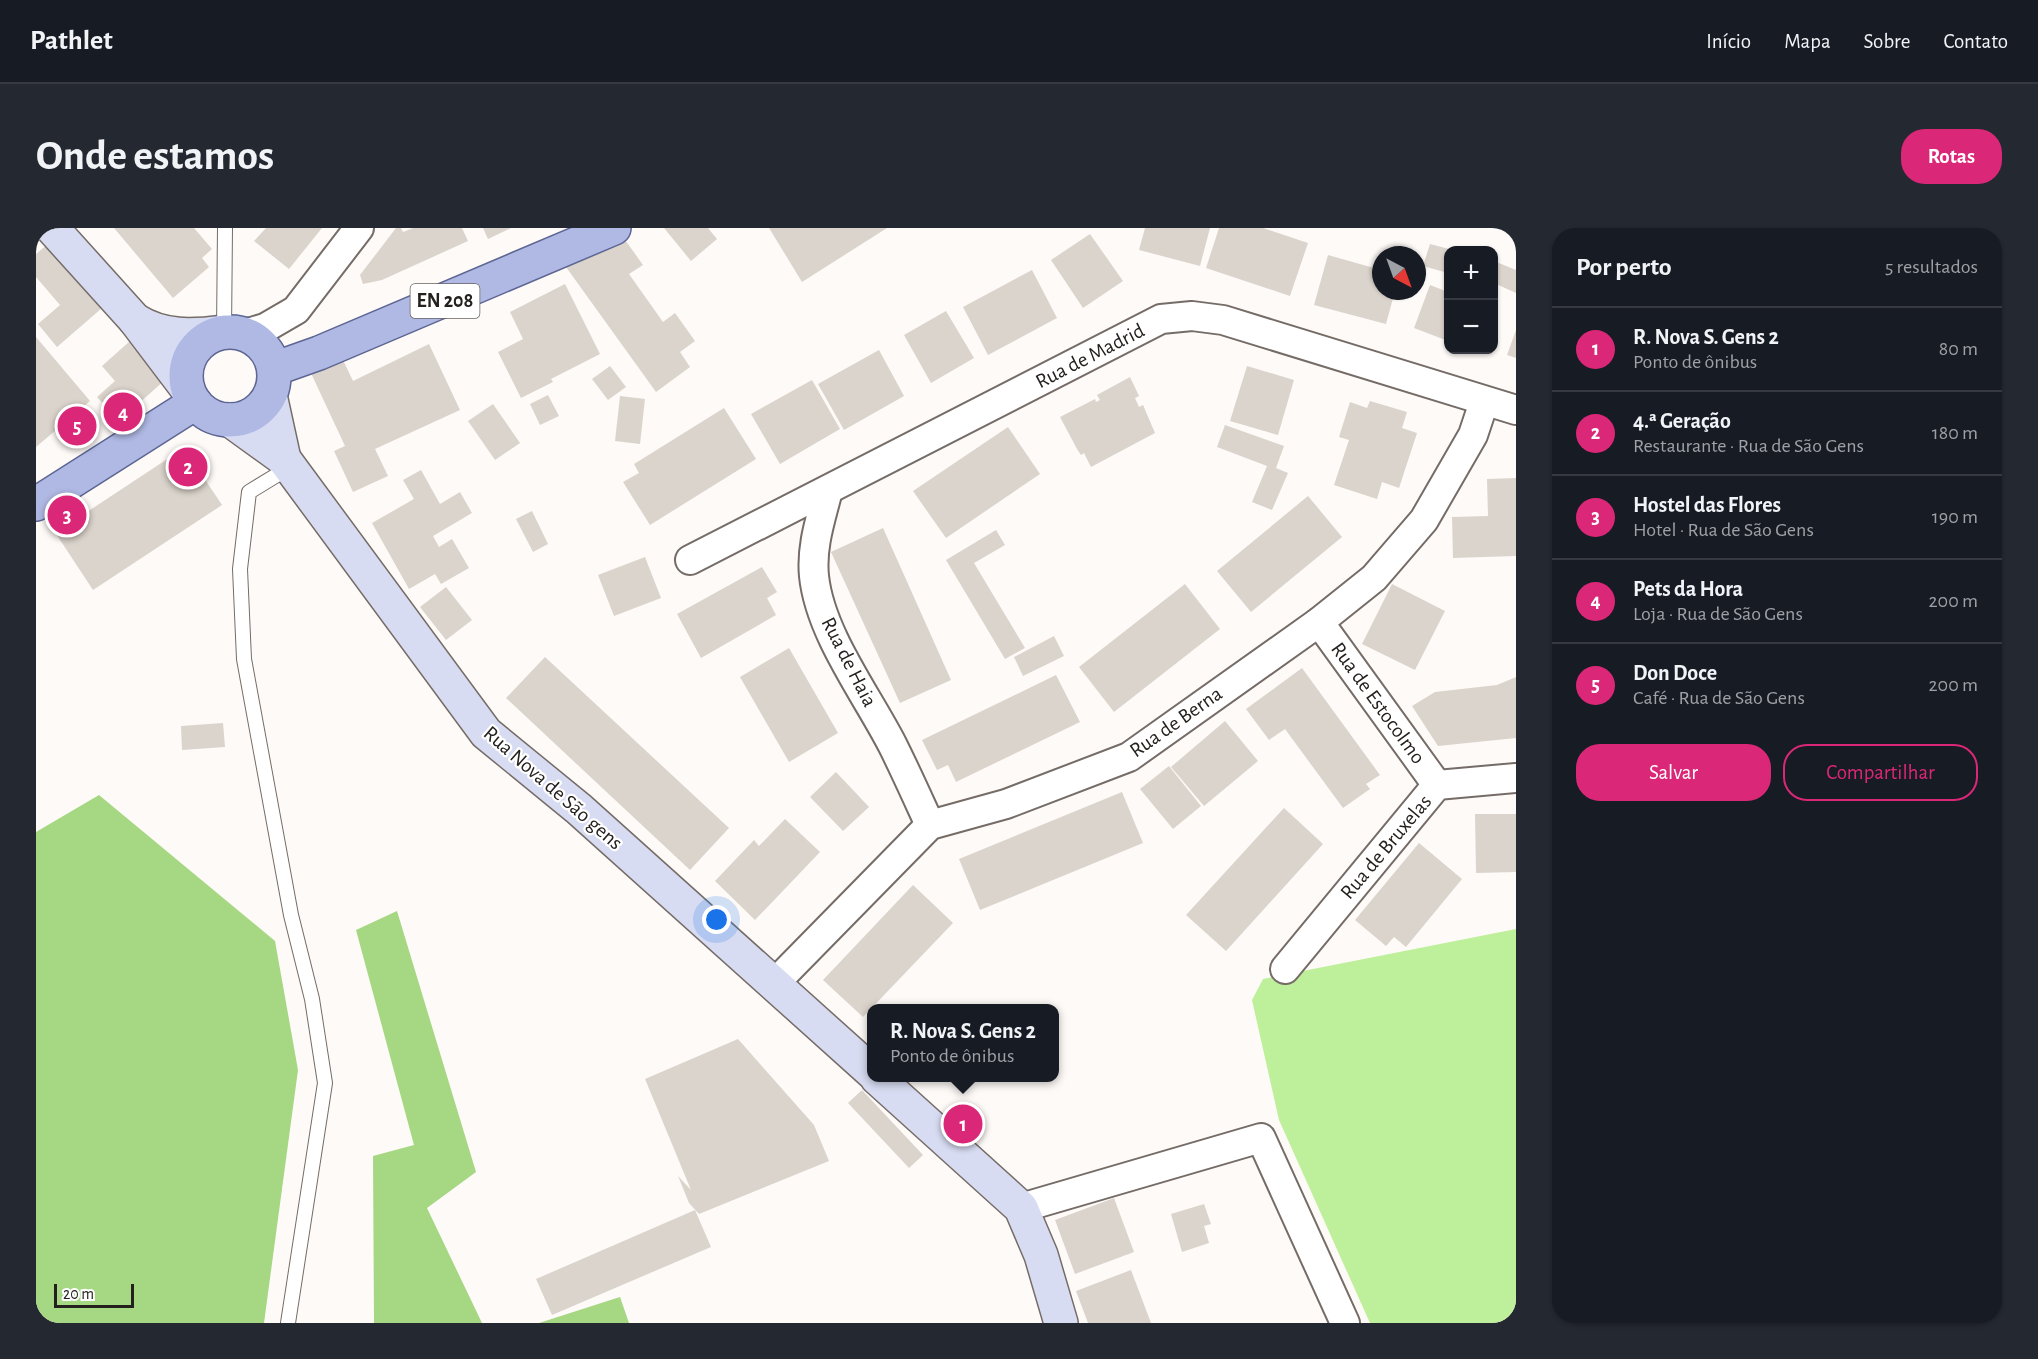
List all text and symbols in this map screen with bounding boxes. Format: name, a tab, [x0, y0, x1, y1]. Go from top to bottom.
text: Pathlet	[30, 27, 113, 55]
text: Início	[1706, 31, 1751, 52]
text: Mapa	[1784, 31, 1831, 52]
text: Sobre	[1864, 31, 1910, 52]
text: Contato	[1943, 31, 2008, 52]
button: Rotas	[1901, 129, 2002, 184]
text: Onde estamos	[36, 135, 274, 177]
north arrow	[1372, 246, 1426, 300]
map controls	[1444, 246, 1498, 354]
button: +	[1444, 246, 1498, 300]
text: Por perto	[1576, 254, 1672, 280]
text: 5 resultados	[1885, 257, 1978, 277]
road number: EN 208	[410, 284, 480, 318]
button: −	[1444, 300, 1498, 354]
street label: Rua de Madrid	[1032, 320, 1148, 392]
text: R. Nova S. Gens 2	[1633, 326, 1779, 348]
text: 1	[1592, 339, 1599, 359]
text: 80 m	[1939, 339, 1978, 359]
text: Ponto de ônibus	[1633, 352, 1757, 372]
pin: 4	[104, 390, 142, 435]
pin: 5	[58, 404, 96, 448]
text: 4.ª Geração	[1633, 410, 1731, 432]
text: 2	[1591, 423, 1600, 443]
text: 180 m	[1932, 423, 1978, 443]
text: Restaurante · Rua de São Gens	[1633, 436, 1864, 456]
pin: 2	[168, 444, 208, 490]
pin: 3	[48, 492, 87, 538]
text: Hostel das Flores	[1633, 494, 1781, 516]
text: 3	[1591, 507, 1600, 527]
text: 190 m	[1932, 507, 1978, 527]
text: Hotel · Rua de São Gens	[1633, 520, 1814, 540]
text: Pets da Hora	[1633, 578, 1743, 600]
text: 4	[1590, 591, 1601, 611]
text: 200 m	[1928, 591, 1978, 611]
text: Loja · Rua de São Gens	[1633, 604, 1803, 624]
street label: Rua de Haia	[817, 614, 881, 710]
street label: Rua de Estocolmo	[1327, 638, 1429, 768]
text: Don Doce	[1633, 662, 1717, 684]
text: 5	[1591, 675, 1600, 695]
text: 200 m	[1928, 675, 1978, 695]
street label: Rua de Berna	[1126, 682, 1226, 761]
text: Café · Rua de São Gens	[1633, 688, 1805, 708]
street label: Rua Nova de São gens	[480, 722, 626, 854]
button: Salvar	[1576, 744, 1771, 801]
button: Compartilhar	[1783, 744, 1978, 801]
street label: Rua de Bruxelas	[1337, 791, 1435, 903]
your location	[702, 905, 731, 934]
popup	[867, 1004, 1059, 1082]
text: R. Nova S. Gens 2	[890, 1020, 1036, 1042]
text: Ponto de ônibus	[890, 1046, 1014, 1066]
pin: 1	[944, 1102, 982, 1146]
scale bar	[54, 1281, 134, 1308]
text: 20 m	[63, 1286, 94, 1302]

